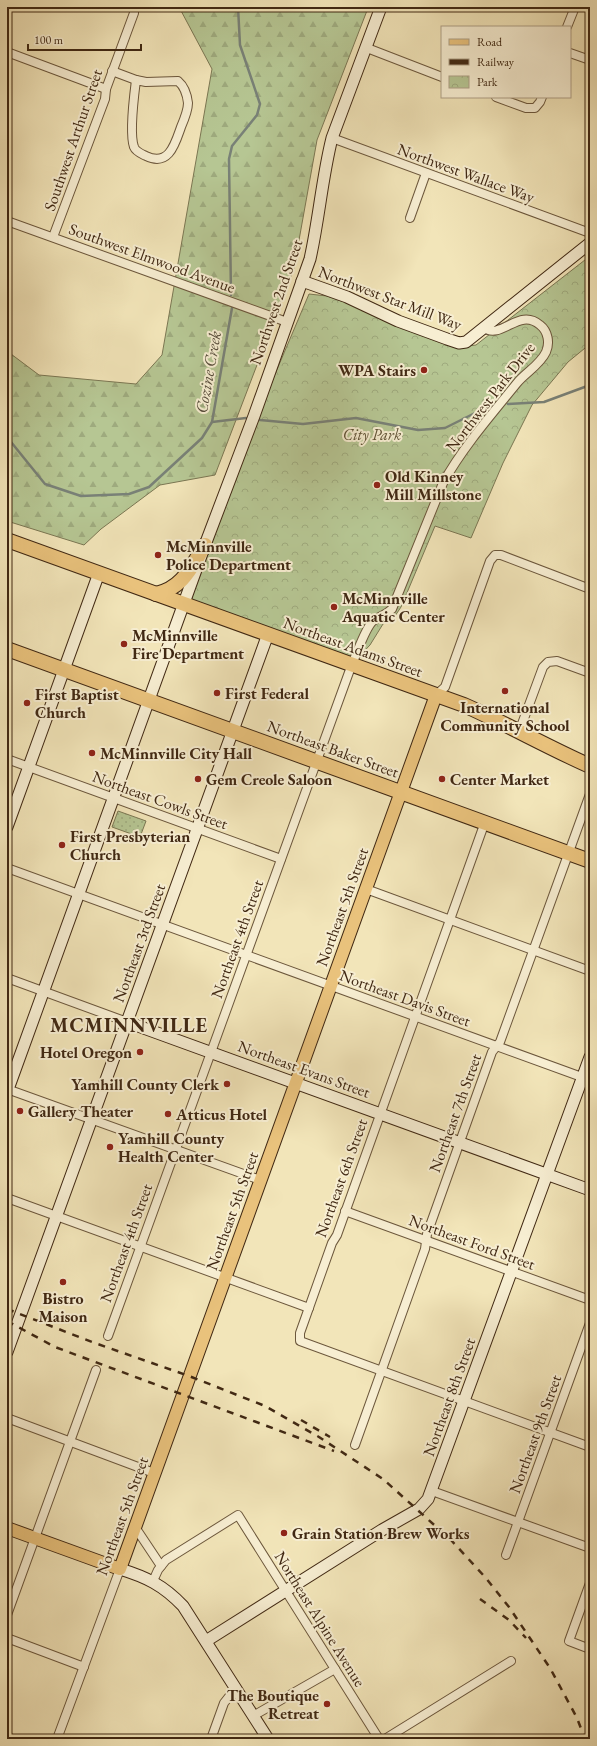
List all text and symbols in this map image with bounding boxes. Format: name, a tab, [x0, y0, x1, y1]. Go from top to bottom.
scale bar	[28, 26, 141, 52]
legend	[441, 26, 571, 98]
text: 100 m	[34, 32, 64, 48]
text: Road	[477, 34, 503, 50]
text: Railway	[477, 54, 515, 70]
street label: Southwest Arthur Street	[39, 66, 107, 214]
text: Park	[477, 74, 498, 90]
street label: Northwest Wallace Way	[395, 138, 538, 208]
street label: Southwest Elmwood Avenue	[66, 218, 238, 298]
street label: Northwest 2nd Street	[245, 236, 307, 368]
street label: Northwest Star Mill Way	[315, 261, 466, 335]
water label: Cozine Creek	[190, 329, 226, 415]
street label: Northwest Park Drive	[441, 338, 539, 456]
place label: WPA Stairs	[338, 360, 416, 381]
marker: WPA Stairs	[419, 365, 429, 375]
park label: City Park	[343, 424, 402, 445]
place label: Old Kinney Mill Millstone	[385, 466, 482, 505]
marker: Old Kinney Mill Millstone	[372, 480, 382, 490]
place label: McMinnville Police Department	[166, 536, 291, 575]
marker: McMinnville Police Department	[153, 550, 163, 560]
place label: McMinnville Aquatic Center	[341, 588, 445, 627]
marker: McMinnville Aquatic Center	[329, 602, 339, 612]
street label: Northeast Adams Street	[280, 612, 426, 682]
place label: McMinnville Fire Department	[132, 625, 244, 664]
marker: McMinnville Fire Department	[119, 639, 129, 649]
place label: First Federal	[225, 683, 309, 704]
place label: First Baptist Church	[35, 684, 119, 723]
marker: International Community School	[500, 686, 510, 696]
marker: First Federal	[212, 688, 222, 698]
place label: International Community School	[440, 697, 570, 736]
marker: First Baptist Church	[22, 698, 32, 708]
street label: Northeast Baker Street	[264, 715, 402, 783]
place label: McMinnville City Hall	[100, 743, 252, 764]
marker: McMinnville City Hall	[87, 748, 97, 758]
street label: Northeast Cowls Street	[89, 766, 231, 834]
place label: Gem Creole Saloon	[206, 769, 332, 790]
place label: Center Market	[450, 769, 549, 790]
marker: Gem Creole Saloon	[193, 774, 203, 784]
marker: Center Market	[437, 774, 447, 784]
place label: First Presbyterian Church	[70, 826, 190, 865]
marker: First Presbyterian Church	[57, 840, 67, 850]
street label: Northeast 5th Street	[311, 845, 373, 969]
street label: Northeast 4th Street	[206, 877, 268, 1001]
street label: Northeast 3rd Street	[108, 881, 170, 1005]
street label: Northeast Davis Street	[337, 965, 473, 1031]
district label: MCMINNVILLE	[50, 1012, 208, 1038]
street label: Northeast Evans Street	[235, 1035, 373, 1103]
place label: Hotel Oregon	[40, 1042, 132, 1063]
marker: Hotel Oregon	[135, 1047, 145, 1057]
street label: Northeast 7th Street	[424, 1051, 486, 1175]
place label: Yamhill County Clerk	[71, 1074, 219, 1095]
marker: Yamhill County Clerk	[222, 1079, 232, 1089]
place label: Gallery Theater	[28, 1101, 134, 1122]
place label: Atticus Hotel	[175, 1104, 268, 1125]
marker: Gallery Theater	[15, 1106, 25, 1116]
marker: Atticus Hotel	[163, 1109, 173, 1119]
street label: Northeast 6th Street	[310, 1116, 372, 1240]
place label: Yamhill County Health Center	[118, 1128, 225, 1167]
marker: Yamhill County Health Center	[105, 1142, 115, 1152]
street label: Northeast 5th Street	[201, 1149, 263, 1273]
street label: Northeast 4th Street	[95, 1181, 157, 1305]
street label: Northeast Ford Street	[406, 1209, 538, 1275]
marker: Bistro Maison	[58, 1277, 68, 1287]
place label: Bistro Maison	[39, 1288, 87, 1327]
street label: Northeast 8th Street	[418, 1335, 480, 1459]
street label: Northeast 9th Street	[504, 1372, 566, 1496]
street label: Northeast 5th Street	[91, 1454, 153, 1578]
place label: Grain Station Brew Works	[292, 1523, 470, 1544]
marker: Grain Station Brew Works	[279, 1528, 289, 1538]
street label: Northeast Alpine Avenue	[270, 1547, 370, 1691]
place label: The Boutique Retreat	[227, 1685, 319, 1724]
marker: The Boutique Retreat	[322, 1699, 332, 1709]

